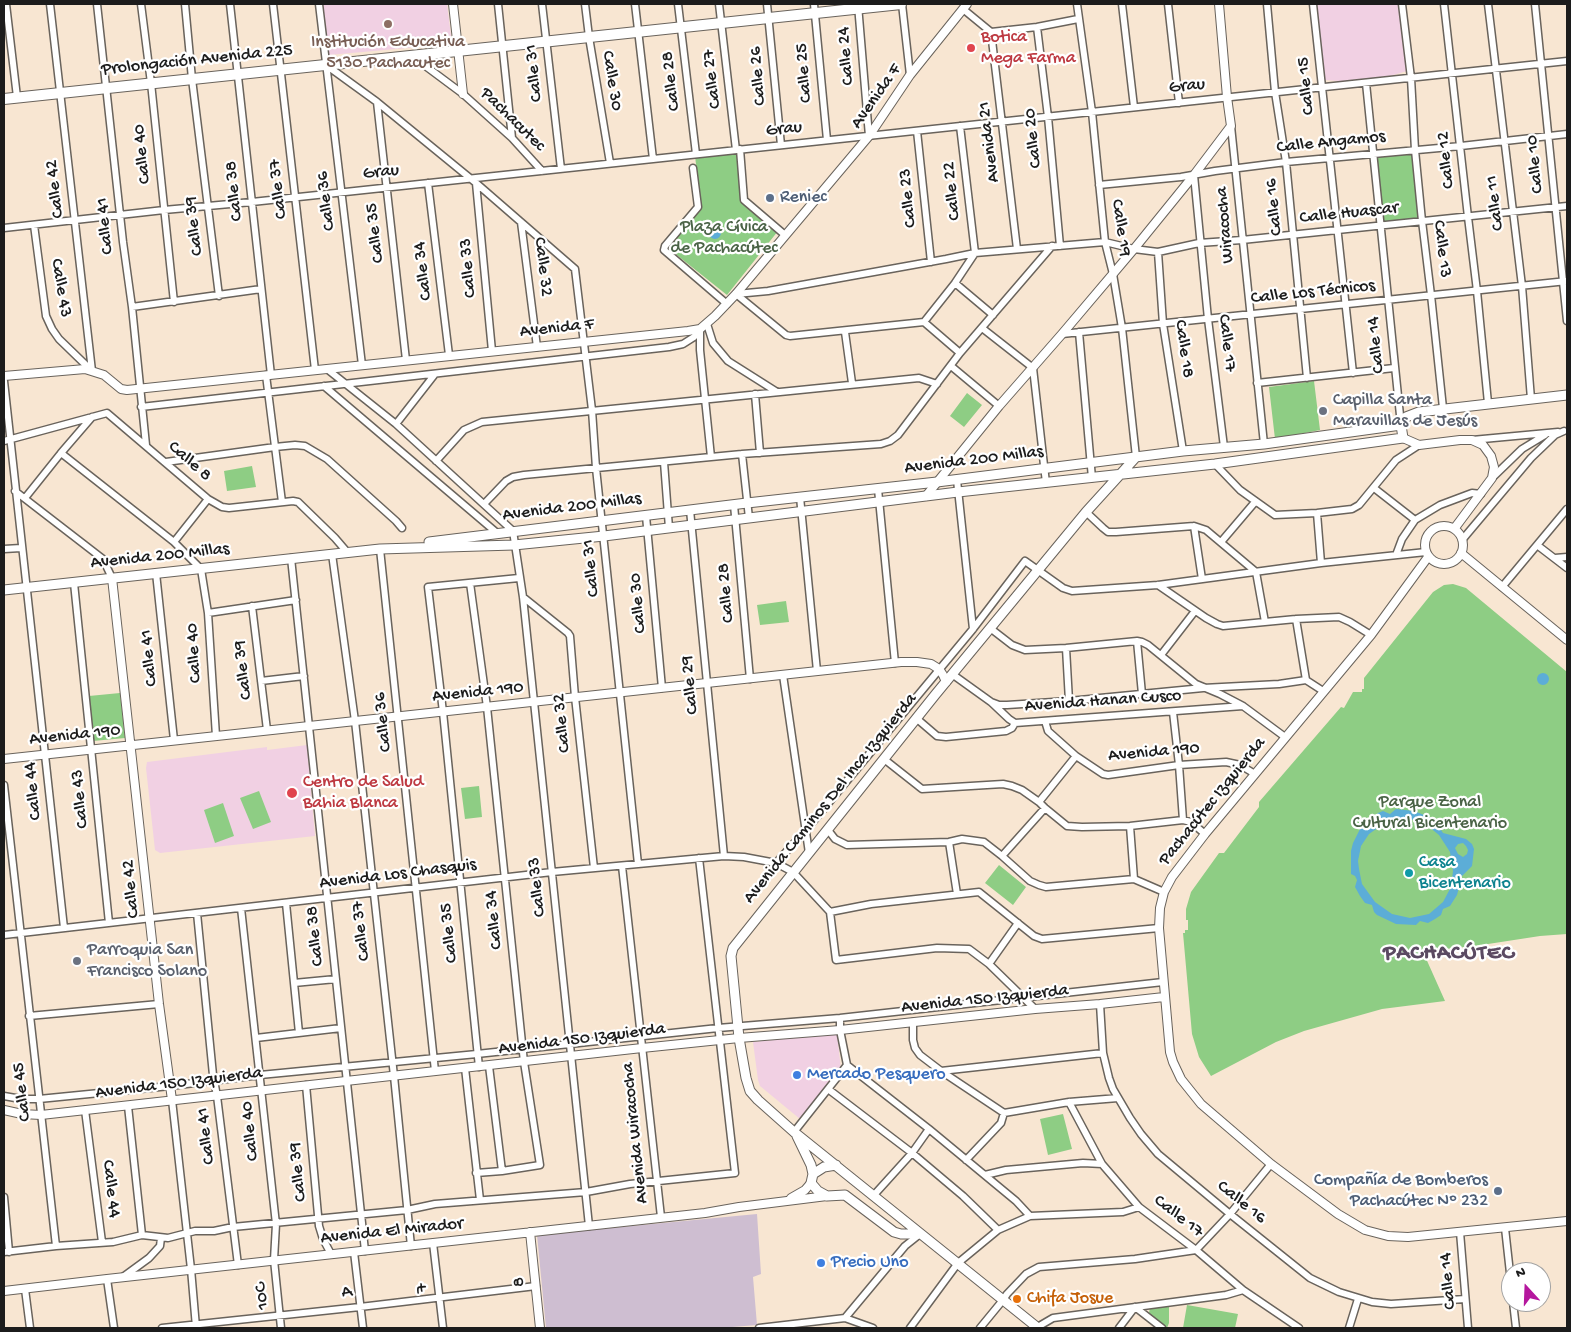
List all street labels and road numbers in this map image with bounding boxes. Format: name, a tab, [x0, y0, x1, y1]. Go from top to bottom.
street label: Calle 24	[834, 26, 860, 86]
street label: Prolongación Avenida 225	[100, 40, 294, 82]
street label: Calle 25	[792, 42, 818, 104]
street label: Calle 31	[521, 43, 549, 103]
street label: Calle 26	[746, 46, 772, 106]
street label: Calle 27	[699, 48, 727, 110]
street label: Calle 30	[596, 49, 626, 113]
street label: Calle 28	[658, 50, 686, 112]
street label: Calle 15	[1293, 56, 1321, 116]
street label: Avenida F	[847, 60, 907, 134]
street label: Grau	[1168, 74, 1206, 100]
street label: Pachacutec	[475, 83, 549, 157]
street label: Avenida 21	[974, 100, 1006, 184]
street label: Calle 20	[1020, 107, 1048, 169]
street label: Grau	[765, 117, 803, 143]
street label: Calle 40	[129, 123, 157, 185]
street label: Calle Angamos	[1275, 127, 1387, 159]
street label: Calle 12	[1433, 130, 1461, 190]
street label: Calle 10	[1522, 134, 1550, 194]
street label: Calle 37	[265, 158, 293, 220]
street label: Calle 42	[42, 159, 70, 219]
street label: Calle 38	[221, 160, 249, 222]
street label: Grau	[362, 160, 400, 186]
street label: Calle 22	[939, 161, 967, 221]
street label: Calle 23	[895, 167, 923, 229]
street label: Calle 36	[313, 170, 341, 232]
street label: Calle 11	[1482, 174, 1510, 232]
street label: Calle 16	[1261, 177, 1289, 237]
street label: Wiracocha	[1212, 186, 1240, 264]
street label: Calle 39	[181, 195, 209, 257]
street label: Calle 41	[92, 197, 120, 255]
street label: Calle 19	[1105, 198, 1135, 258]
street label: Calle Huascar	[1299, 198, 1399, 230]
street label: Calle 35	[362, 202, 390, 264]
street label: Calle 13	[1427, 219, 1455, 279]
street label: Calle 32	[528, 236, 556, 298]
street label: Calle 33	[456, 237, 482, 299]
street label: Calle 34	[410, 240, 438, 302]
street label: Calle 43	[44, 257, 76, 319]
street label: Calle Los Técnicos	[1250, 276, 1376, 310]
street label: Calle 17	[1212, 313, 1240, 373]
street label: Avenida F	[519, 314, 595, 344]
street label: Calle 14	[1363, 316, 1391, 374]
street label: Calle 18	[1168, 319, 1198, 379]
street label: Calle 8	[163, 437, 215, 487]
street label: Avenida 200 Millas	[903, 442, 1045, 480]
street label: Avenida 200 Millas	[501, 489, 643, 527]
street label: Calle 31	[578, 538, 606, 598]
street label: Avenida 200 Millas	[89, 539, 231, 575]
street label: Calle 28	[714, 562, 740, 624]
street label: Calle 30	[626, 572, 652, 634]
street label: Calle 40	[182, 622, 208, 684]
street label: Calle 41	[136, 629, 164, 687]
street label: Calle 39	[230, 639, 258, 701]
street label: Calle 29	[677, 654, 705, 716]
street label: Avenida 190	[431, 677, 525, 709]
street label: Avenida Hanan Cusco	[1024, 686, 1182, 718]
street label: Avenida Caminos Del Inca Izquierda	[739, 689, 923, 909]
street label: Calle 36	[370, 691, 398, 753]
street label: Calle 32	[549, 692, 577, 754]
street label: Avenida 190	[28, 720, 122, 752]
street label: Pachacútec Izquierda	[1155, 733, 1271, 871]
street label: Avenida 190	[1107, 738, 1201, 768]
street label: Calle 44	[20, 761, 48, 821]
street label: Calle 43	[67, 768, 95, 830]
street label: Avenida Los Chasquis	[318, 855, 478, 895]
street label: Calle 33	[524, 856, 552, 918]
street label: Calle 42	[118, 859, 146, 919]
street label: Calle 34	[481, 889, 509, 951]
street label: Calle 37	[348, 900, 376, 962]
street label: Calle 35	[436, 902, 464, 964]
street label: Calle 38	[302, 905, 330, 967]
street label: Avenida 150 Izquierda	[900, 980, 1070, 1020]
street label: Avenida 150 Izquierda	[497, 1019, 667, 1061]
street label: Calle 45	[9, 1061, 37, 1123]
street label: Avenida Wiracocha	[618, 1061, 654, 1205]
street label: Avenida 150 Izquierda	[94, 1063, 264, 1105]
street label: Calle 40	[237, 1100, 265, 1162]
street label: Calle 41	[193, 1106, 221, 1166]
street label: Calle 39	[285, 1141, 313, 1203]
street label: Calle 44	[96, 1159, 124, 1219]
street label: Calle 16	[1212, 1176, 1270, 1230]
street label: Calle 17	[1149, 1191, 1207, 1243]
street label: Avenida El Mirador	[319, 1214, 465, 1250]
street label: Calle 14	[1436, 1252, 1462, 1310]
street label: 8	[509, 1276, 531, 1288]
street label: 10C	[251, 1281, 275, 1311]
street label: A	[341, 1282, 353, 1304]
street label: 7	[412, 1282, 434, 1294]

